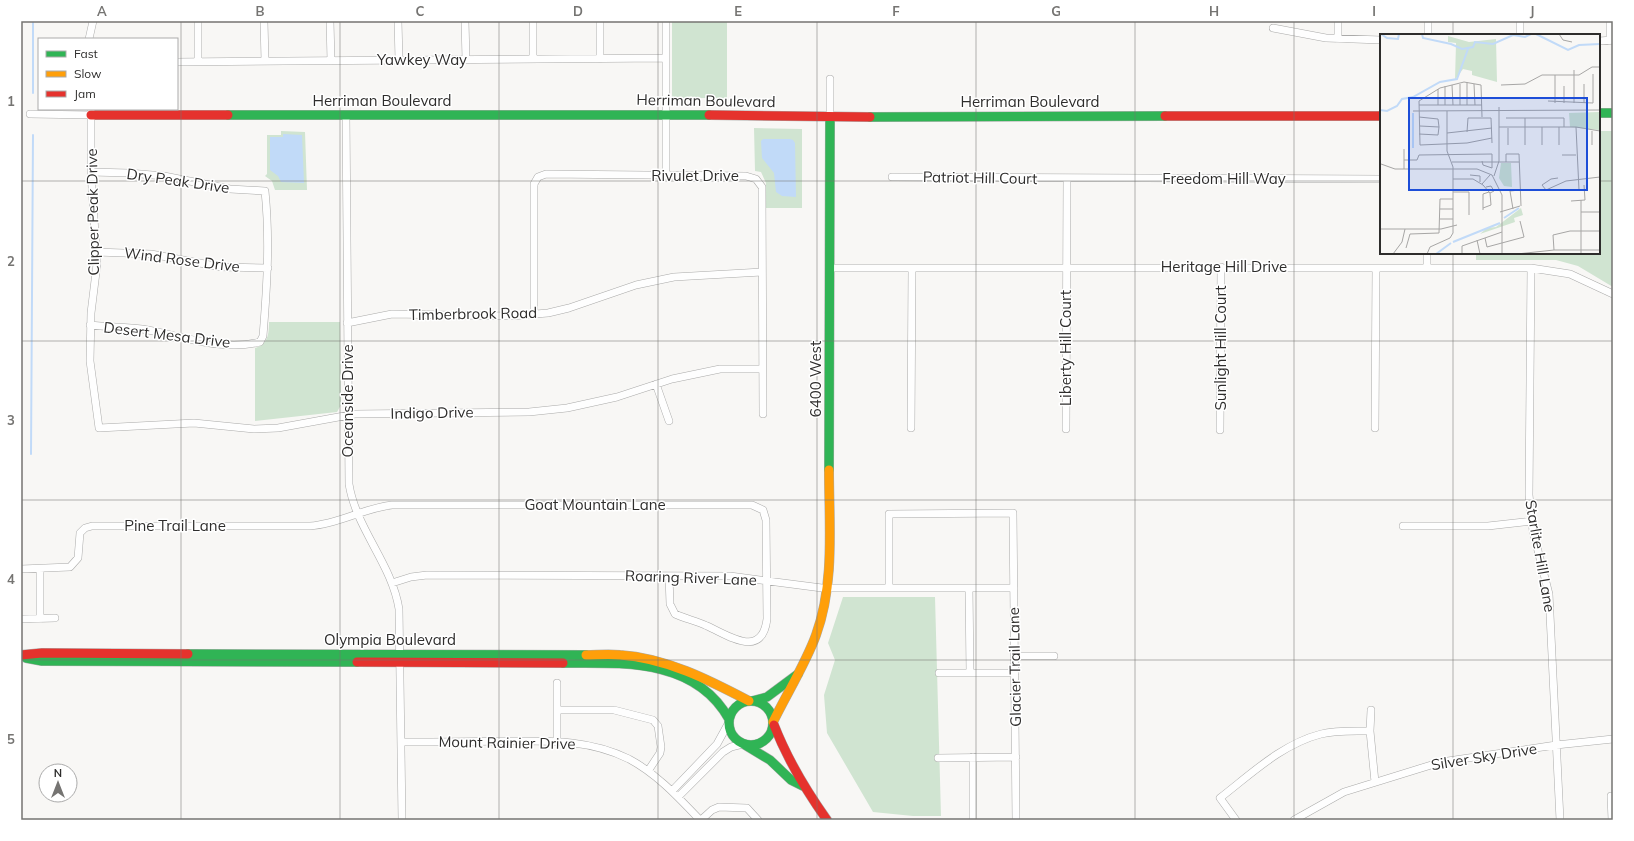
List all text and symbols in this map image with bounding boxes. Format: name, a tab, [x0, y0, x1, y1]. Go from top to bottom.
text: A	[97, 3, 107, 19]
text: B	[256, 3, 265, 19]
text: C	[416, 3, 425, 19]
text: D	[573, 3, 583, 19]
text: E	[734, 3, 742, 19]
text: F	[892, 3, 900, 19]
text: G	[1051, 3, 1061, 19]
text: H	[1209, 3, 1219, 19]
text: I	[1372, 3, 1376, 19]
text: J	[1530, 3, 1534, 19]
inset map	[1380, 34, 1600, 254]
legend	[38, 38, 178, 110]
text: Fast	[74, 46, 98, 61]
street label: Yawkey Way	[376, 50, 467, 69]
text: Slow	[74, 66, 102, 81]
text: Jam	[74, 86, 96, 101]
street label: Herriman Boulevard	[636, 90, 776, 111]
street label: Herriman Boulevard	[312, 91, 452, 110]
street label: Herriman Boulevard	[960, 92, 1100, 111]
text: 1	[7, 93, 15, 109]
street label: Clipper Peak Drive	[82, 148, 103, 276]
street label: Dry Peak Drive	[126, 164, 231, 197]
street label: Rivulet Drive	[651, 166, 739, 185]
street label: Patriot Hill Court	[923, 167, 1037, 188]
street label: Freedom Hill Way	[1162, 169, 1286, 188]
street label: Wind Rose Drive	[123, 243, 241, 276]
text: 2	[7, 253, 15, 269]
street label: Heritage Hill Drive	[1161, 257, 1287, 276]
street label: Sunlight Hill Court	[1211, 285, 1230, 411]
street label: Liberty Hill Court	[1056, 290, 1075, 406]
street label: Timberbrook Road	[409, 303, 537, 324]
street label: Desert Mesa Drive	[103, 317, 232, 352]
street label: 6400 West	[806, 341, 825, 417]
street label: Oceanside Drive	[338, 344, 357, 458]
street label: Indigo Drive	[390, 402, 474, 423]
text: 3	[7, 412, 15, 428]
street label: Goat Mountain Lane	[524, 495, 666, 514]
street label: Starlite Hill Lane	[1521, 498, 1560, 614]
street label: Pine Trail Lane	[124, 516, 226, 535]
street label: Roaring River Lane	[625, 566, 757, 589]
text: 4	[7, 571, 15, 587]
street label: Glacier Trail Lane	[1004, 607, 1025, 727]
street label: Olympia Boulevard	[324, 630, 456, 649]
text: 5	[7, 731, 15, 747]
street label: Mount Rainier Drive	[438, 732, 576, 753]
street label: Silver Sky Drive	[1430, 739, 1538, 774]
north arrow	[38, 763, 78, 803]
text: N	[54, 766, 62, 780]

